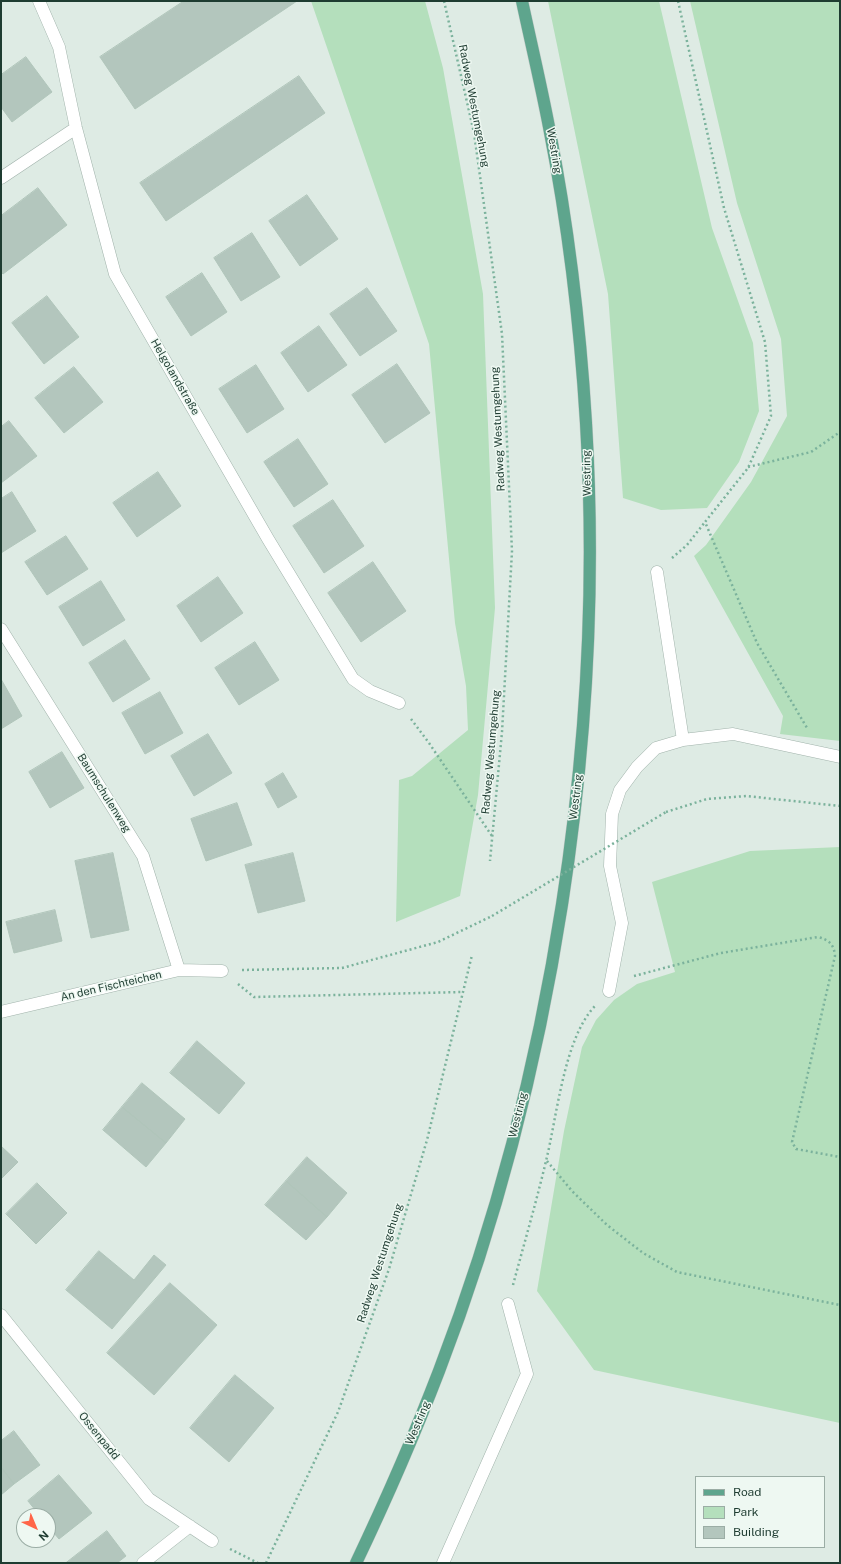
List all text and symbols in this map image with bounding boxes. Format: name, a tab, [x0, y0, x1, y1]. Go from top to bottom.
street label: Radweg Westumgehung	[456, 43, 492, 169]
street label: Westring	[543, 127, 565, 175]
street label: Helgolandstraße	[148, 337, 202, 417]
street label: Radweg Westumgehung	[488, 366, 508, 492]
street label: Westring	[580, 450, 594, 496]
street label: Radweg Westumgehung	[479, 689, 503, 815]
street label: Baumschulenweg	[74, 751, 134, 835]
street label: Westring	[567, 773, 585, 821]
street label: An den Fischteichen	[59, 968, 163, 1004]
street label: Westring	[506, 1091, 530, 1139]
street label: Radweg Westumgehung	[354, 1202, 406, 1324]
street label: Westring	[403, 1399, 433, 1447]
street label: Ossenpadd	[76, 1410, 122, 1462]
legend	[695, 1476, 825, 1548]
text: Road	[733, 1485, 761, 1499]
text: Park	[733, 1505, 759, 1519]
north arrow	[16, 1508, 56, 1548]
text: Building	[733, 1525, 779, 1539]
text: N	[36, 1529, 51, 1543]

